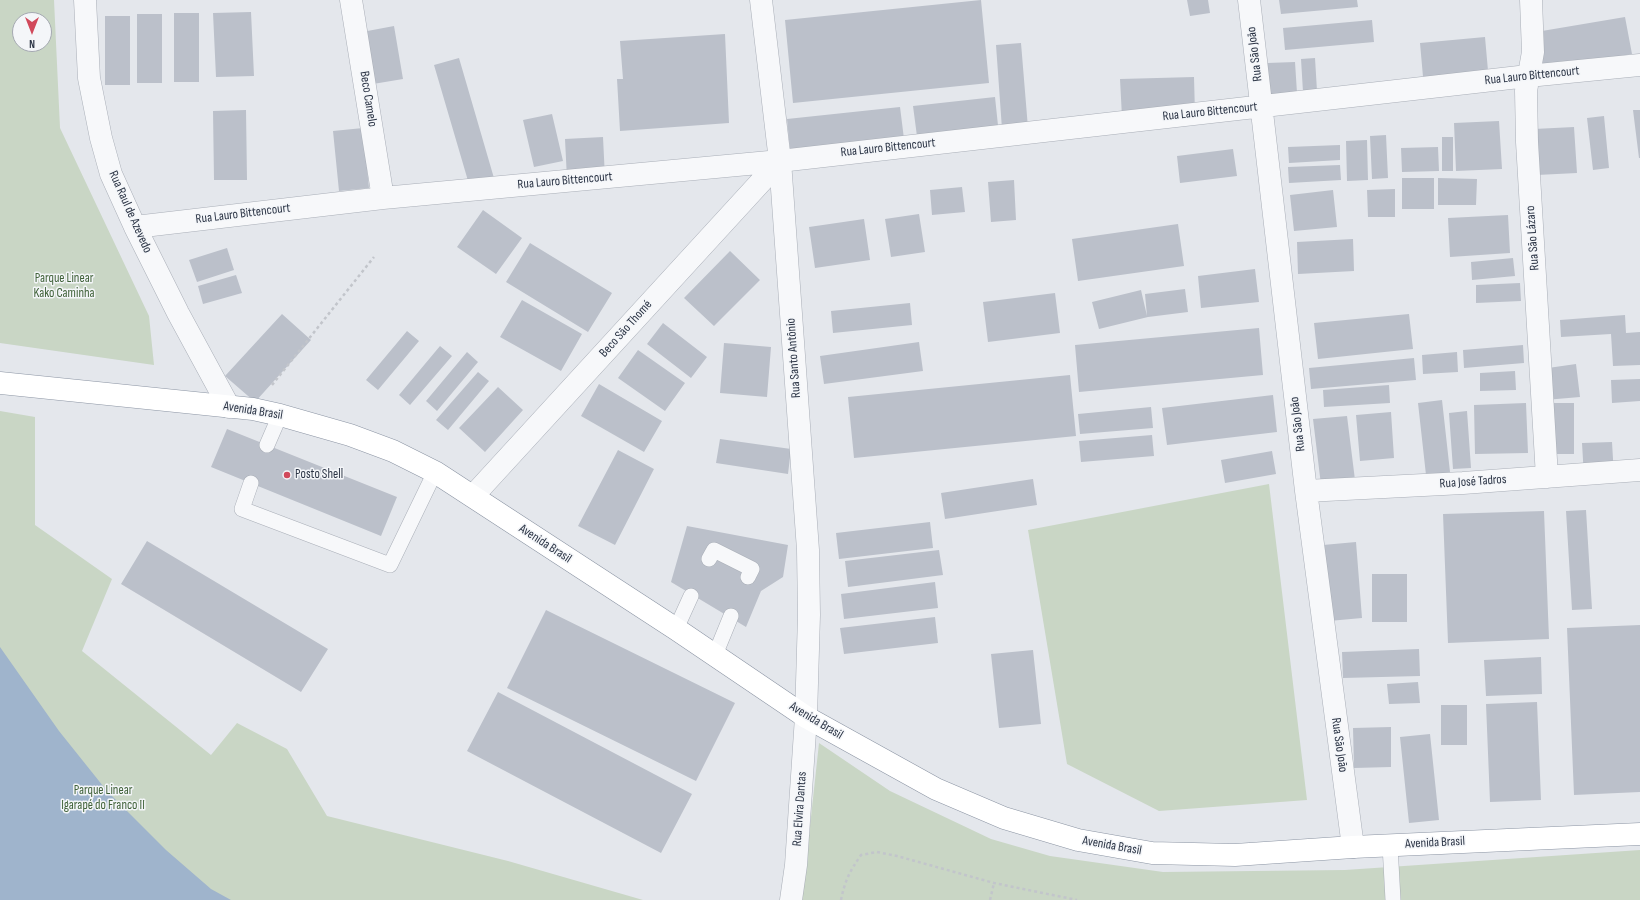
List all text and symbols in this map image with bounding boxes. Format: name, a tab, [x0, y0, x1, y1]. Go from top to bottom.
north arrow	[12, 12, 52, 52]
street label: Rua São João	[1244, 26, 1266, 82]
text: N	[29, 37, 35, 50]
street label: Rua Lauro Bittencourt	[1484, 63, 1580, 89]
street label: Beco Camelo	[356, 70, 380, 128]
street label: Rua Lauro Bittencourt	[1162, 99, 1258, 125]
street label: Rua Lauro Bittencourt	[840, 135, 936, 161]
street label: Rua Raul de Azevedo	[105, 169, 155, 255]
street label: Rua Lauro Bittencourt	[517, 169, 613, 193]
street label: Rua Lauro Bittencourt	[195, 200, 291, 228]
street label: Rua São Lázaro	[1523, 205, 1543, 271]
park label: Parque Linear Kako Caminha	[33, 271, 95, 302]
street label: Beco São Thomé	[596, 297, 656, 361]
street label: Rua Santo Antônio	[783, 317, 805, 399]
street label: Rua São João	[1287, 396, 1309, 452]
street label: Avenida Brasil	[222, 399, 284, 423]
place label: Posto Shell	[295, 467, 343, 483]
marker: Posto Shell	[282, 470, 292, 480]
street label: Rua José Tadros	[1439, 472, 1507, 492]
street label: Avenida Brasil	[516, 521, 574, 567]
street label: Avenida Brasil	[786, 699, 846, 743]
street label: Rua São João	[1327, 717, 1351, 773]
street label: Rua Elvira Dantas	[790, 771, 810, 847]
park label: Parque Linear Igarapé do Franco II	[61, 783, 145, 814]
street label: Avenida Brasil	[1081, 833, 1143, 859]
street label: Avenida Brasil	[1405, 834, 1465, 852]

